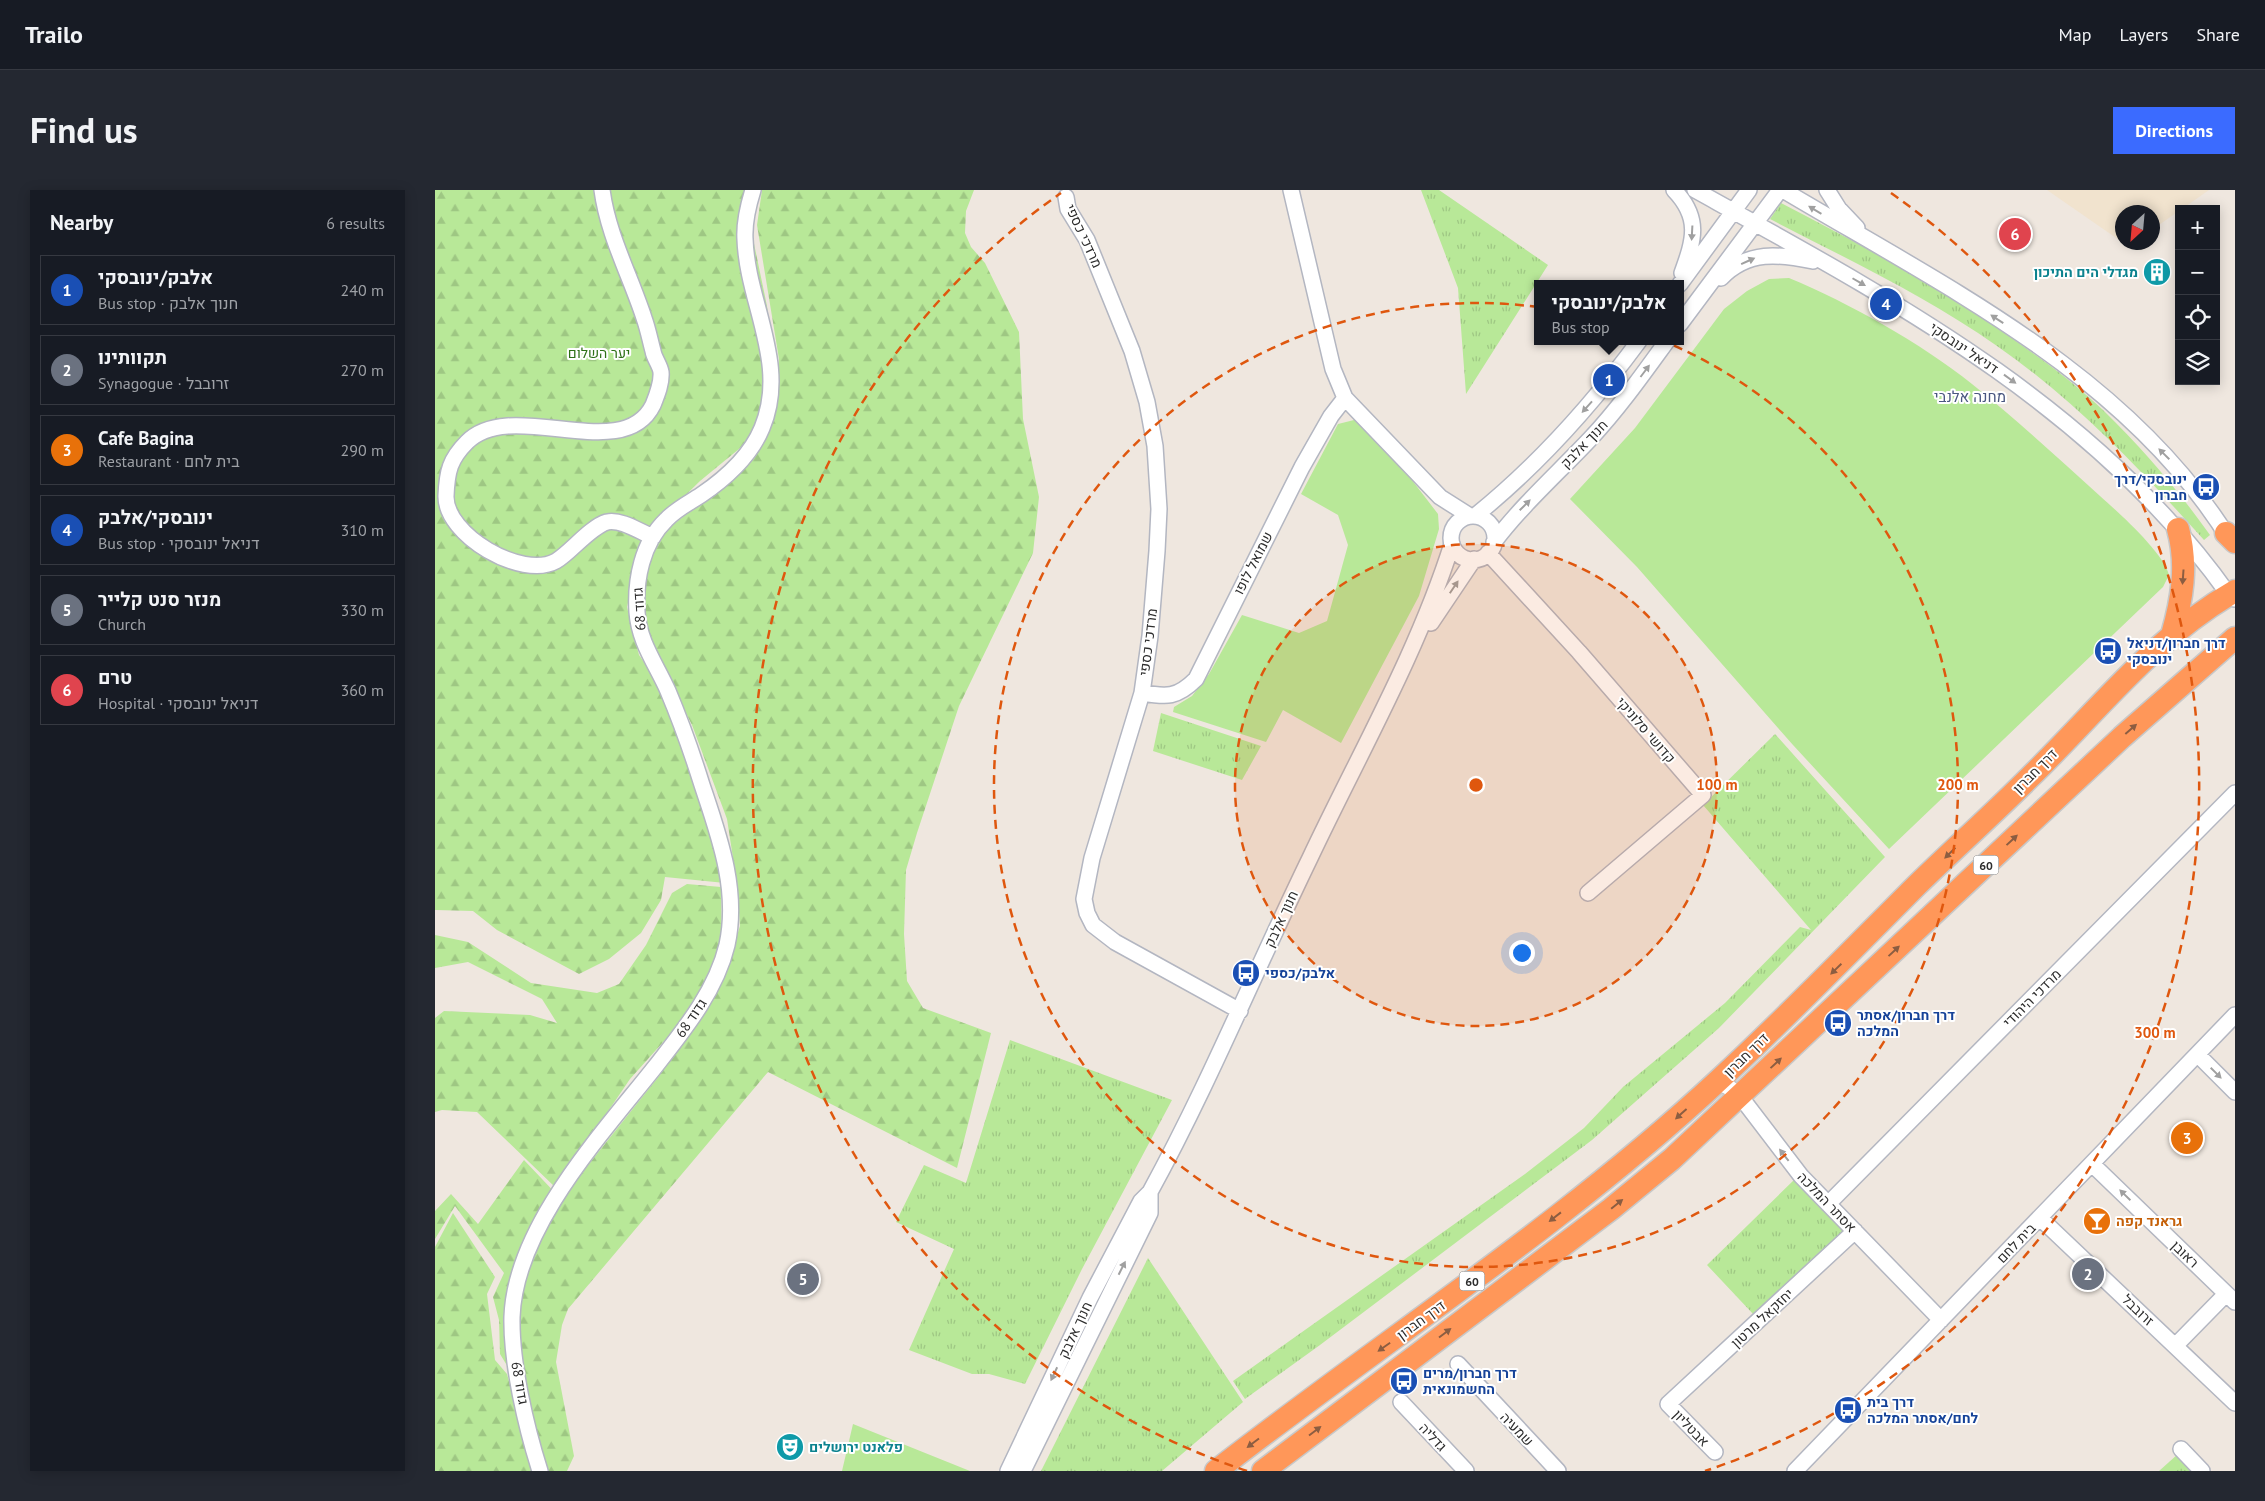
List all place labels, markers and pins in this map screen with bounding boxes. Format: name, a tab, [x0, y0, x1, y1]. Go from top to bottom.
pin: 6	[1999, 215, 2031, 253]
building icon: מגדלי הים התיכון	[2142, 257, 2172, 287]
place label: מגדלי הים התיכון	[2034, 263, 2138, 281]
pin: 4	[1870, 285, 1902, 323]
pin: 1	[1593, 361, 1625, 399]
place label: ינובסקי/דרך חברון	[2114, 470, 2187, 504]
bus stop icon: ינובסקי/דרך חברון	[2191, 472, 2221, 502]
place label: דרך חברון/דניאל ינובסקי	[2127, 634, 2226, 668]
bus stop icon: דרך חברון/דניאל ינובסקי	[2093, 636, 2123, 666]
centre of rings	[1467, 776, 1485, 794]
bus stop icon: אלבק/כספי	[1231, 958, 1261, 988]
place label: אלבק/כספי	[1265, 964, 1335, 982]
place label: דרך חברון/אסתר המלכה	[1857, 1006, 1955, 1040]
bus stop icon: דרך חברון/אסתר המלכה	[1823, 1008, 1853, 1038]
pin: 3	[2171, 1119, 2203, 1157]
bar icon: גראנד קפה	[2082, 1206, 2112, 1236]
place label: גראנד קפה	[2116, 1212, 2182, 1230]
pin: 2	[2072, 1255, 2104, 1293]
pin: 5	[787, 1260, 819, 1298]
place label: דרך חברון/מרים החשמונאית	[1423, 1364, 1517, 1398]
bus stop icon: דרך חברון/מרים החשמונאית	[1389, 1366, 1419, 1396]
place label: דרך בית לחם/אסתר המלכה	[1867, 1393, 1979, 1427]
bus stop icon: דרך בית לחם/אסתר המלכה	[1833, 1395, 1863, 1425]
theatre icon: פלאנט ירושלים	[775, 1432, 805, 1462]
place label: פלאנט ירושלים	[809, 1438, 903, 1456]

